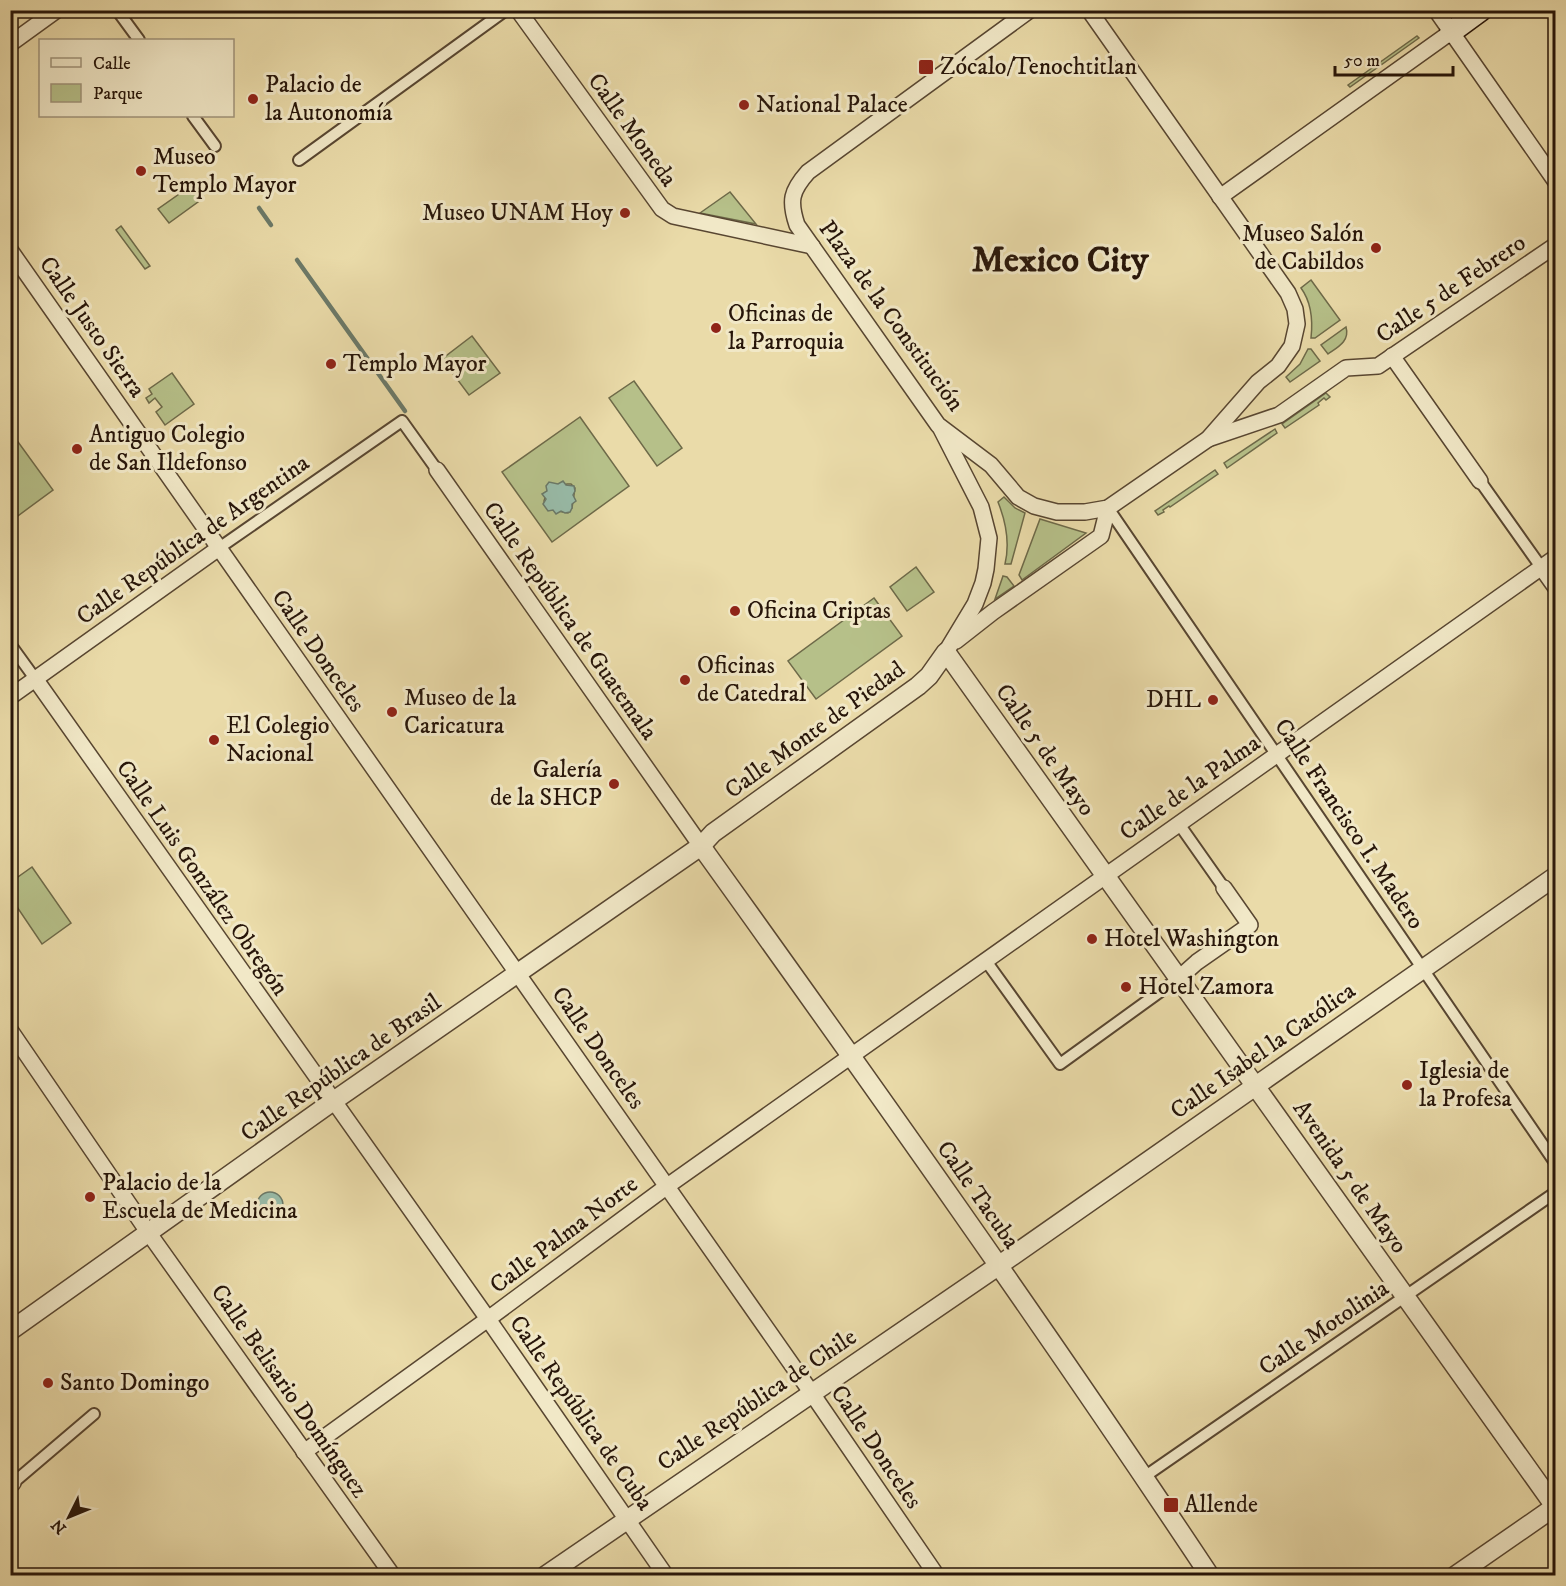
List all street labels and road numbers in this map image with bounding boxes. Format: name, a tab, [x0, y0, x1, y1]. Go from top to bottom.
street label: Calle Moneda	[581, 67, 684, 193]
street label: Plaza de la Constitución	[812, 215, 971, 418]
street label: Calle 5 de Febrero	[1370, 228, 1532, 350]
street label: Calle Justo Sierra	[32, 251, 152, 404]
street label: Calle República de Argentina	[71, 448, 316, 632]
street label: Calle República de Guatemala	[476, 496, 664, 747]
street label: Calle Donceles	[265, 584, 371, 718]
street label: Calle Monte de Piedad	[719, 655, 911, 805]
street label: Calle 5 de Mayo	[988, 678, 1102, 822]
street label: Calle Francisco I. Madero	[1267, 713, 1431, 935]
street label: Calle de la Palma	[1114, 728, 1267, 848]
street label: Calle Luis González Obregón	[109, 754, 295, 1002]
street label: Calle Isabel la Católica	[1165, 975, 1362, 1126]
street label: Calle Donceles	[545, 981, 651, 1115]
street label: Calle República de Brasil	[235, 987, 448, 1148]
street label: Avenida 5 de Mayo	[1286, 1095, 1414, 1259]
street label: Calle Tacuba	[930, 1135, 1027, 1256]
street label: Calle Palma Norte	[484, 1170, 644, 1300]
street label: Calle Motolinia	[1253, 1273, 1395, 1382]
street label: Calle Belisario Domínguez	[204, 1278, 375, 1504]
street label: Calle República de Cuba	[502, 1310, 660, 1517]
street label: Calle República de Chile	[652, 1322, 862, 1478]
street label: Calle Donceles	[824, 1379, 928, 1515]

